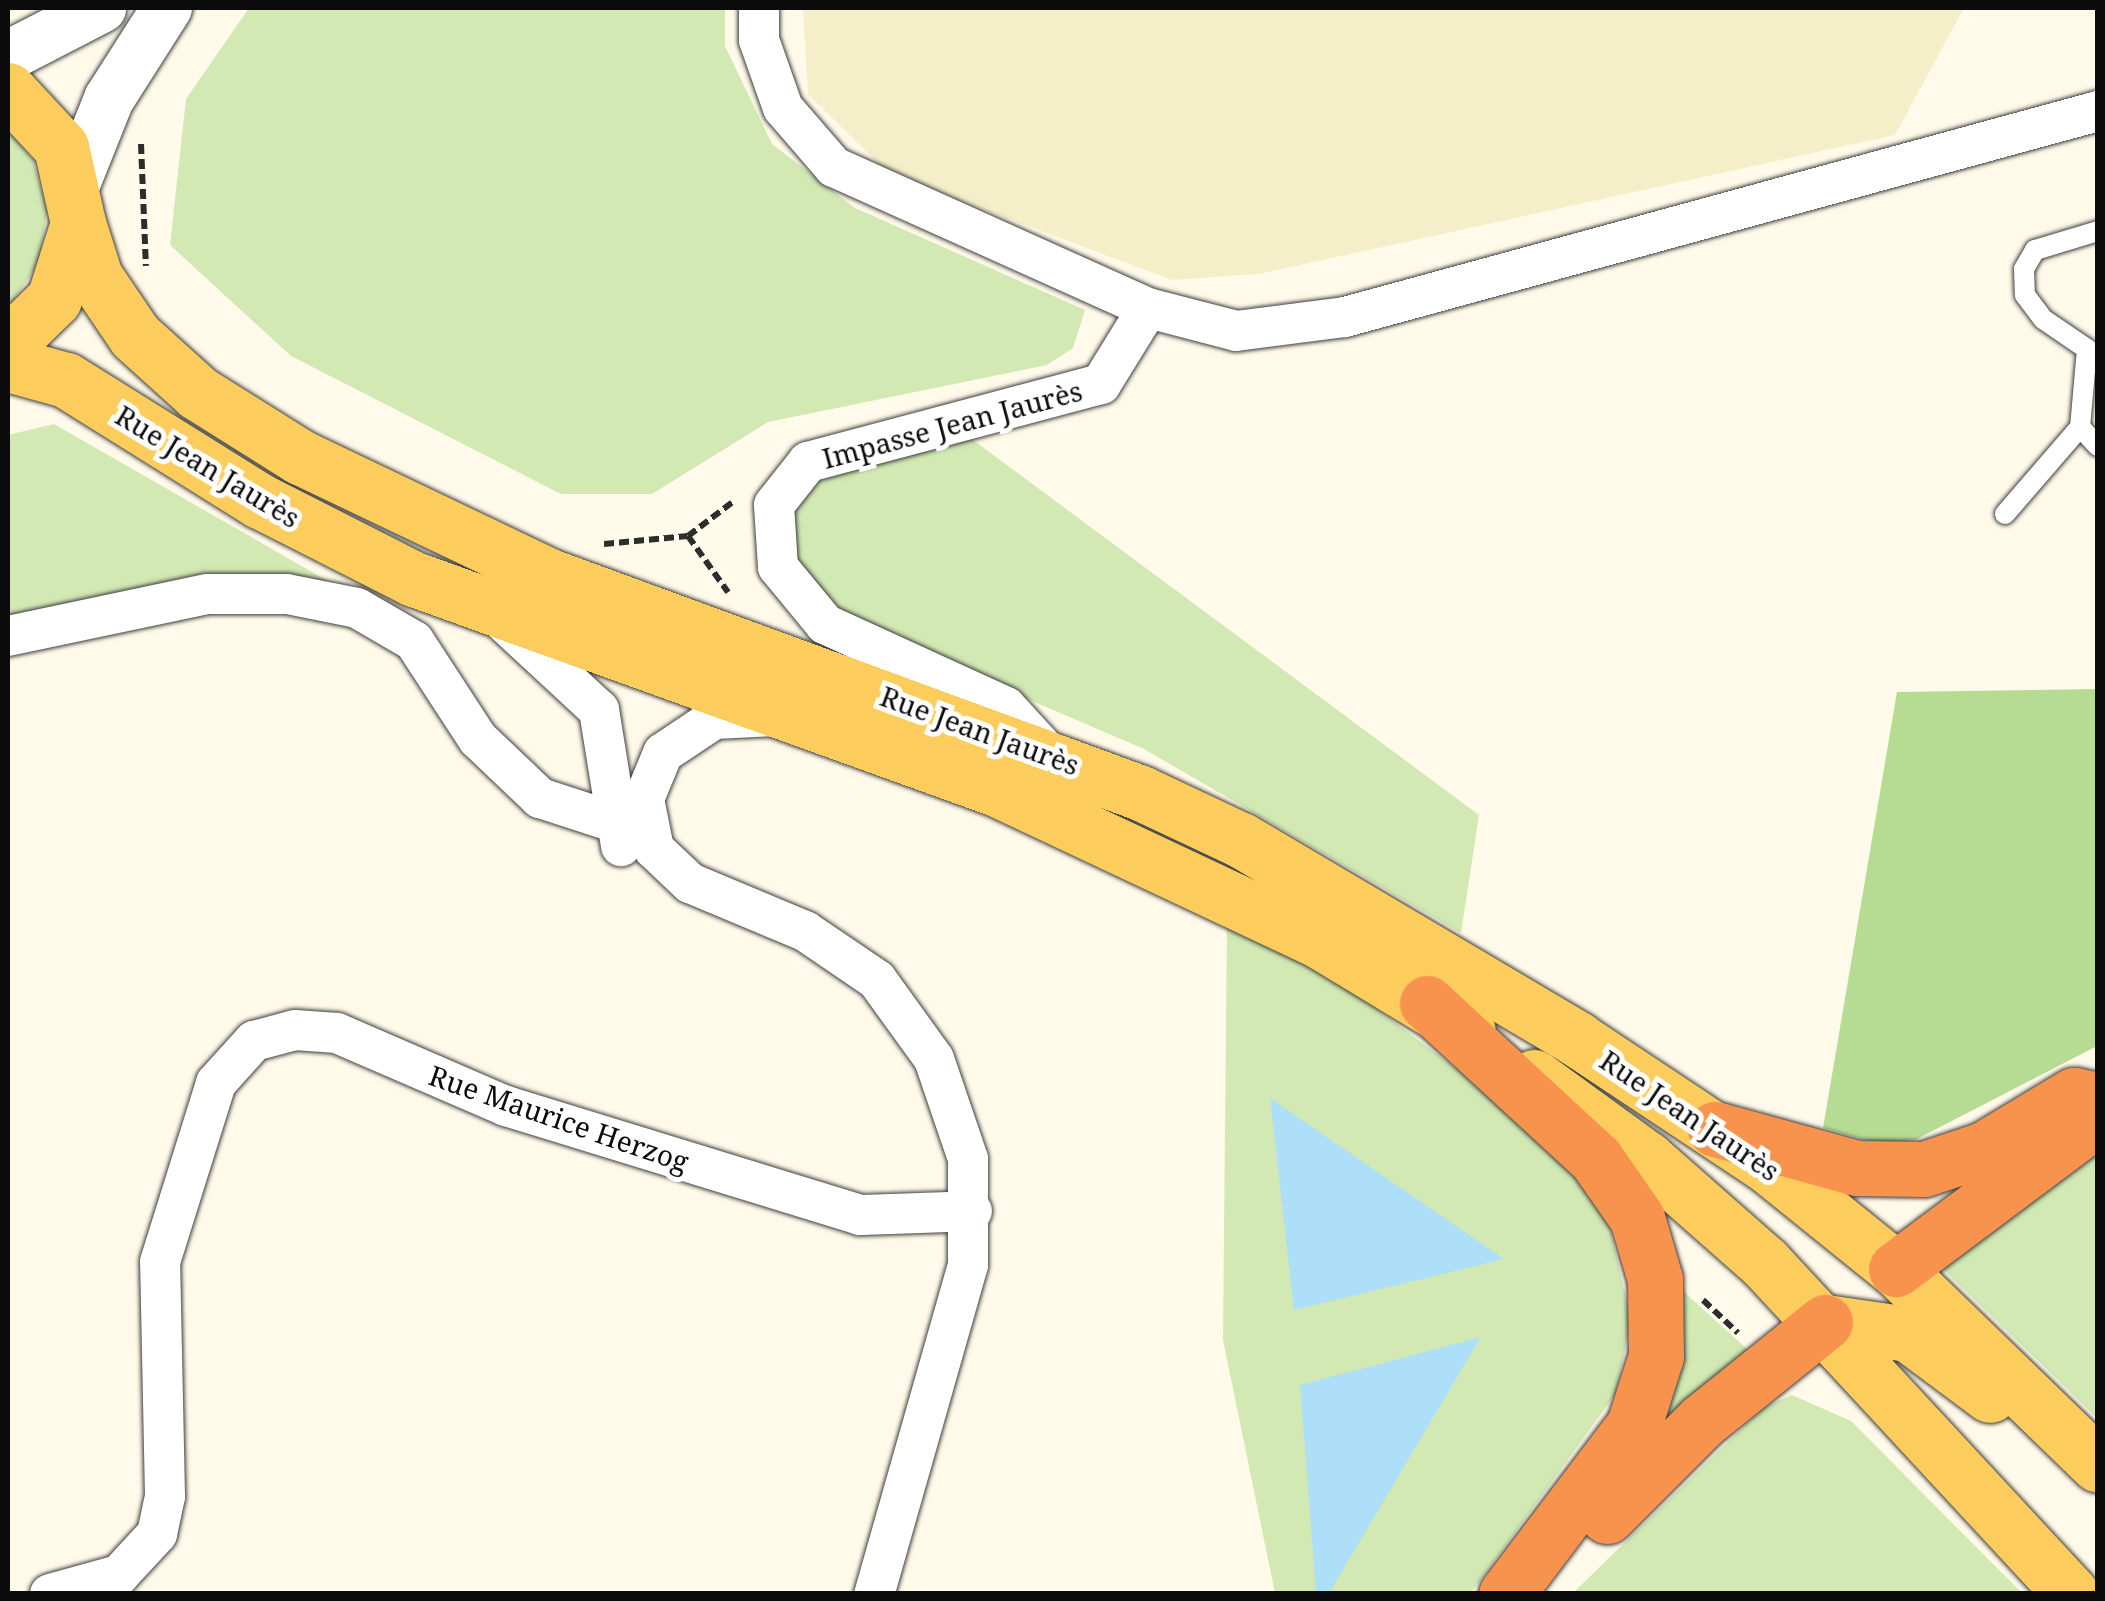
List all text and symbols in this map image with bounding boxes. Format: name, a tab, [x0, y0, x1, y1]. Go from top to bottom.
street label: Impasse Jean Jaurès	[818, 373, 1086, 475]
street label: Rue Jean Jaurès	[110, 398, 306, 534]
street label: Rue Jean Jaurès	[876, 679, 1084, 781]
street label: Rue Jean Jaurès	[1594, 1043, 1786, 1187]
street label: Rue Maurice Herzog	[425, 1058, 693, 1178]

